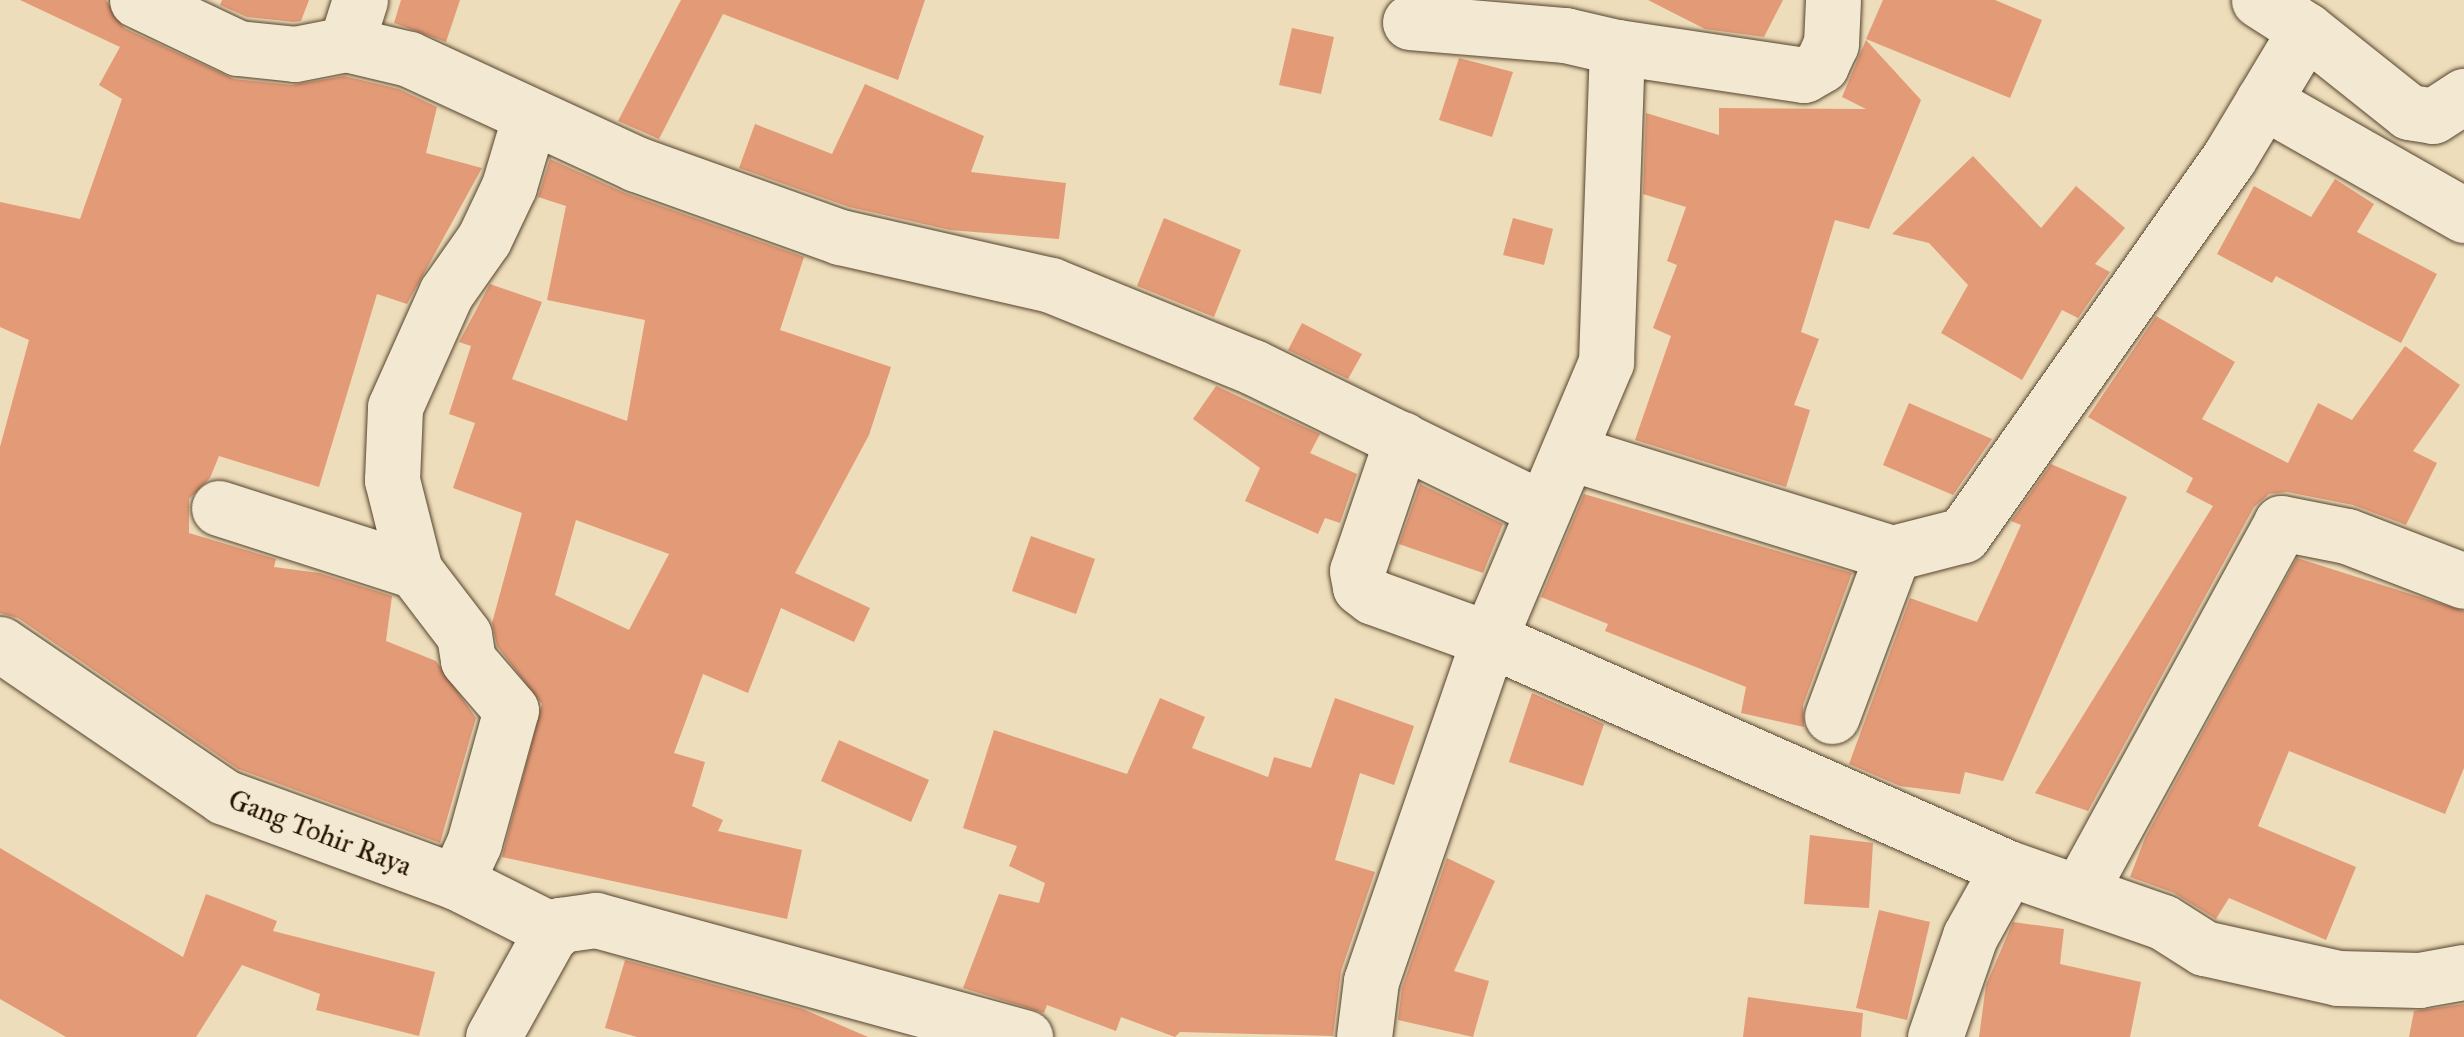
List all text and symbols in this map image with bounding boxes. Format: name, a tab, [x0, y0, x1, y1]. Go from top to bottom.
street label: Gang Tohir Raya	[224, 783, 416, 883]

